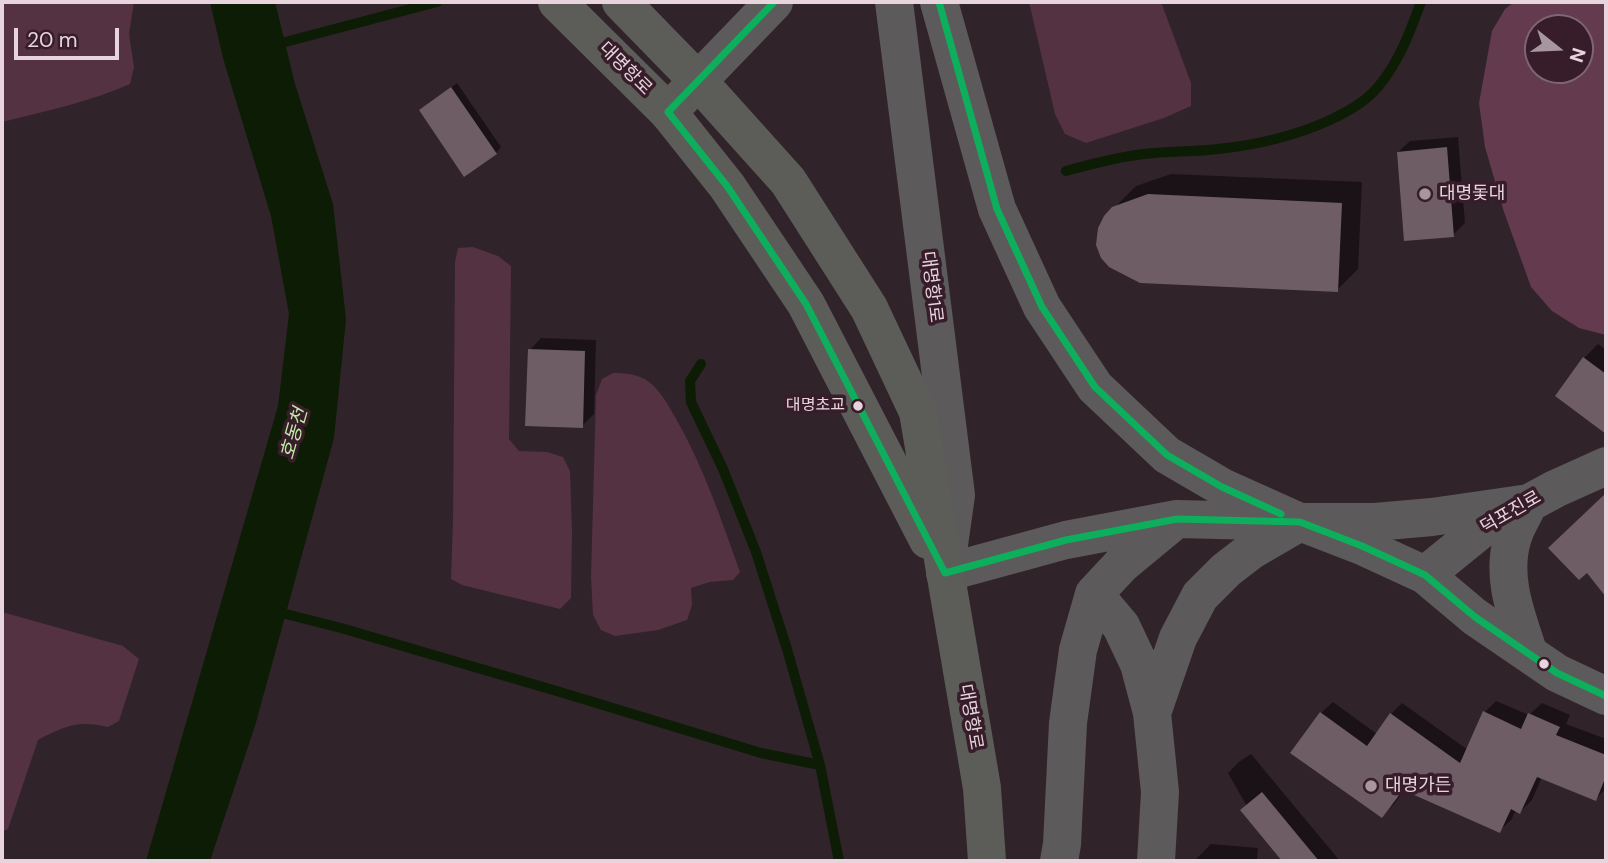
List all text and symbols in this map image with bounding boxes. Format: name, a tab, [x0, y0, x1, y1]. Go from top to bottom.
scale bar	[18, 14, 122, 58]
north arrow	[1524, 14, 1594, 84]
text: 20 m	[27, 26, 78, 54]
street label: 대명항로	[594, 38, 656, 100]
text: N	[1564, 45, 1592, 65]
place label: 대명돛대	[1439, 183, 1505, 205]
marker: 대명돛대	[1417, 186, 1433, 202]
street label: 대명항1로	[916, 250, 946, 324]
place label: 대명초교	[786, 396, 845, 416]
marker: 대명초교	[851, 399, 865, 413]
water label: 호동천	[277, 406, 313, 462]
street label: 덕포진로	[1477, 487, 1545, 539]
unlabelled marker	[1537, 657, 1551, 671]
street label: 대명항로	[954, 683, 986, 751]
place label: 대명가든	[1385, 775, 1451, 797]
marker: 대명가든	[1363, 778, 1379, 794]

